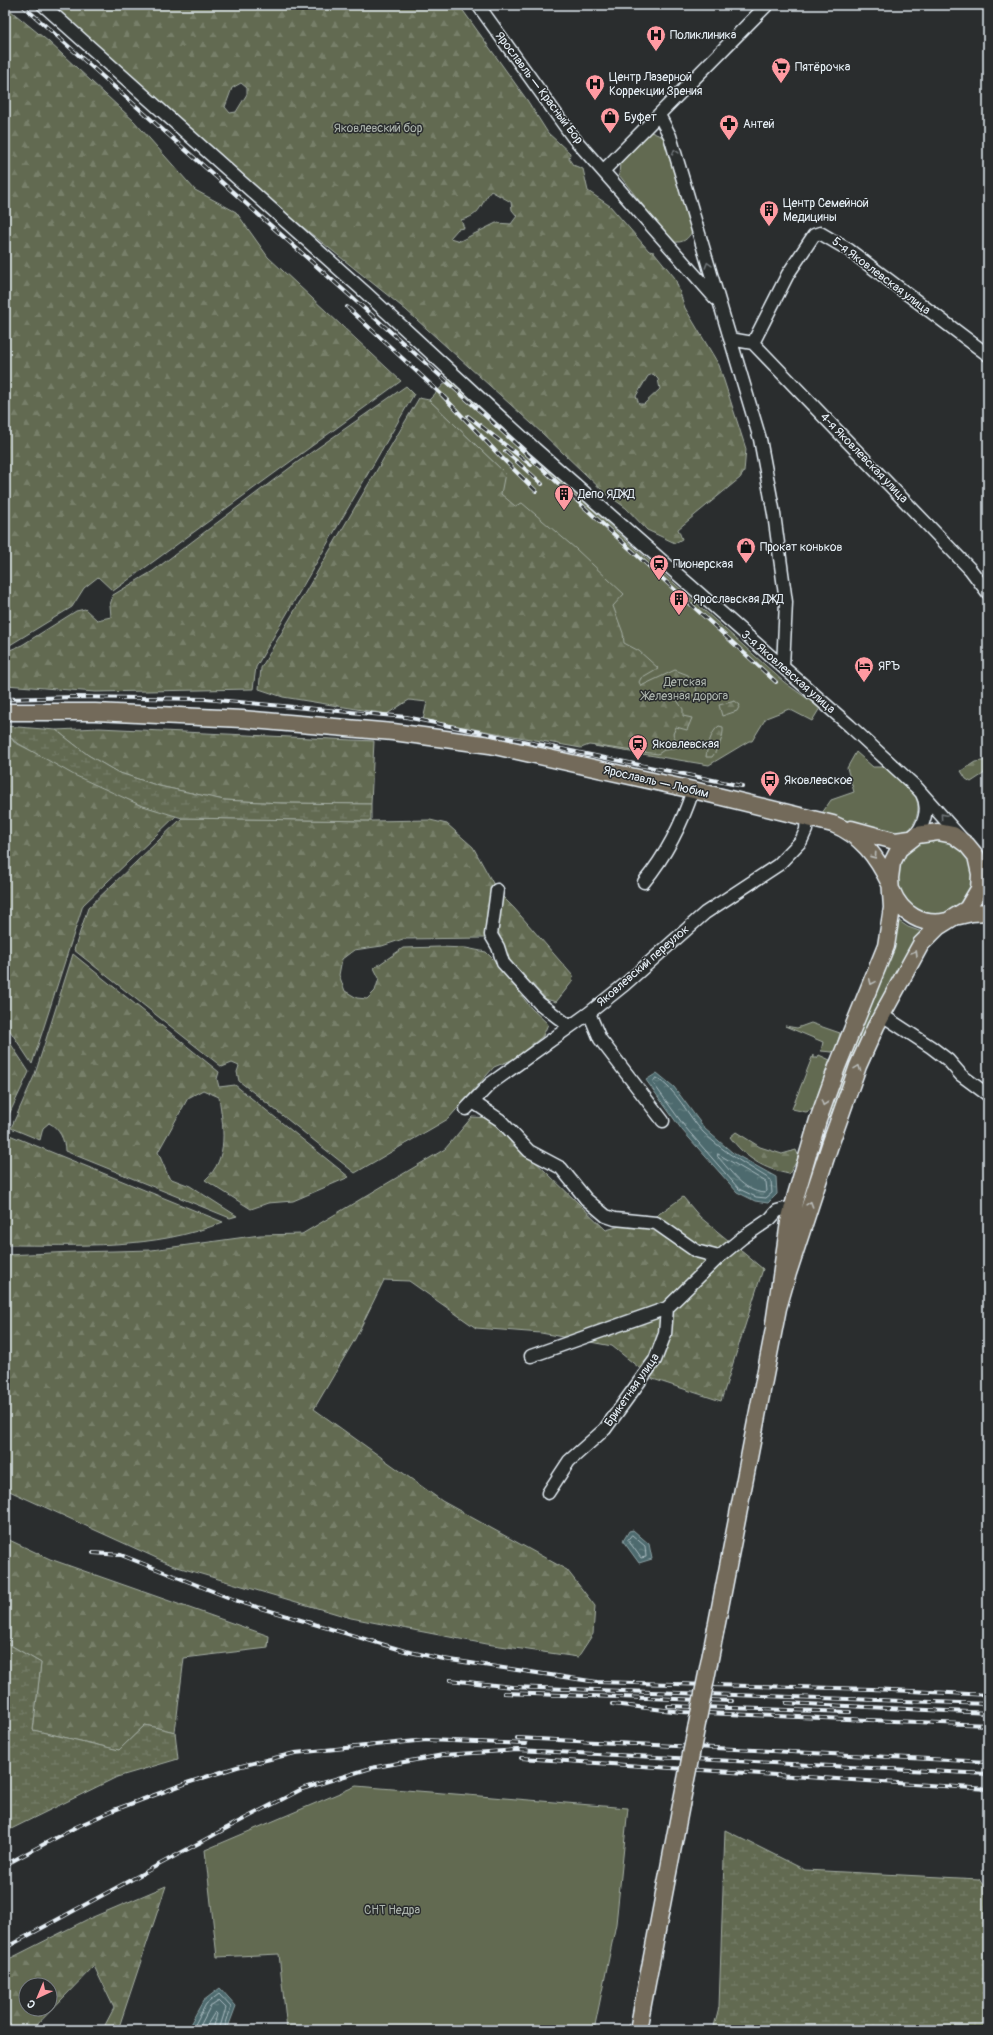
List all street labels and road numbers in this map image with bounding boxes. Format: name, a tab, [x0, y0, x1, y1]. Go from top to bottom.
street label: Ярославль — Красный Бор	[492, 29, 586, 147]
street label: 5-я Яковлевская улица	[829, 234, 934, 318]
street label: 4-я Яковлевская улица	[817, 410, 911, 507]
street label: 3-я Яковлевская улица	[738, 627, 838, 717]
street label: Ярославль — Любим	[602, 763, 710, 801]
street label: Яковлевский переулок	[594, 922, 692, 1010]
street label: Брикетная улица	[601, 1350, 663, 1430]

